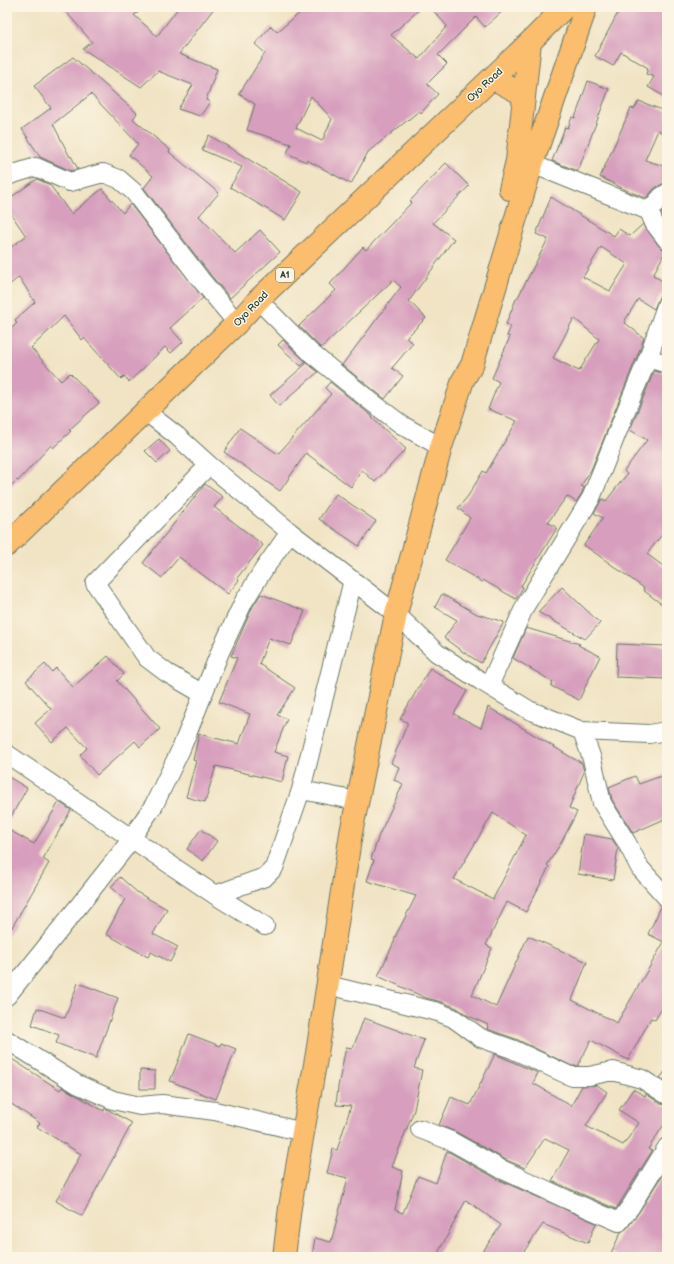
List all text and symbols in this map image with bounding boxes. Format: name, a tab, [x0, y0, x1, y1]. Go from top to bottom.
street label: Oyo Road	[465, 65, 506, 105]
road number: A1	[276, 268, 294, 282]
street label: Oyo Road	[231, 289, 271, 329]

